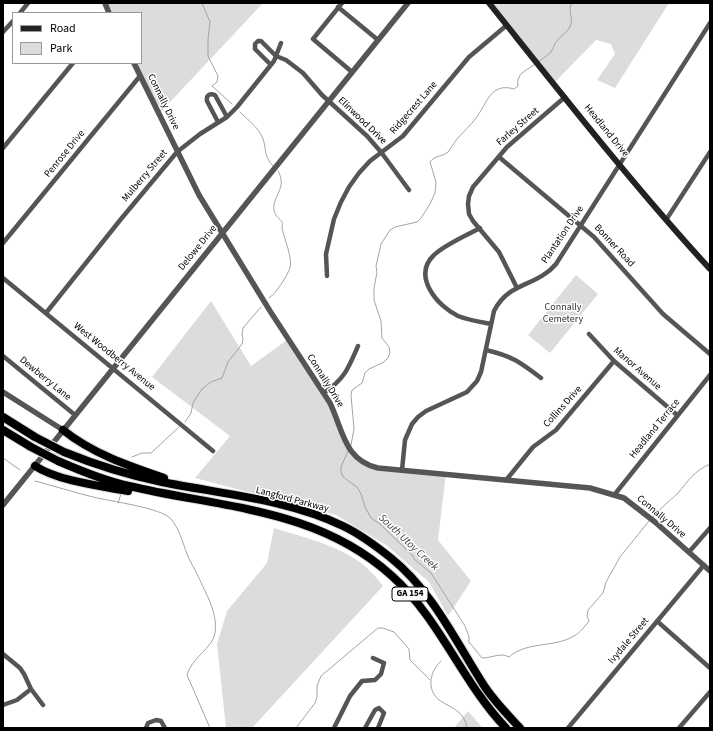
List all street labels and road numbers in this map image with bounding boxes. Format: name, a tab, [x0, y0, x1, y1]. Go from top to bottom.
street label: Connally Drive	[144, 72, 182, 132]
street label: Ridgecrest Lane	[388, 79, 440, 137]
street label: Elinwood Drive	[335, 95, 389, 147]
street label: Headland Drive	[581, 102, 631, 160]
street label: Farley Street	[494, 105, 542, 149]
street label: Penrose Drive	[42, 128, 88, 180]
street label: Mulberry Street	[120, 147, 170, 205]
street label: Plantation Drive	[539, 204, 587, 266]
street label: Bonner Road	[591, 222, 637, 270]
street label: Delowe Drive	[176, 223, 220, 273]
street label: West Woodberry Avenue	[71, 320, 157, 394]
street label: Manor Avenue	[611, 345, 663, 393]
street label: Connally Drive	[304, 352, 346, 410]
street label: Dewberry Lane	[17, 355, 73, 403]
street label: Collins Drive	[541, 384, 585, 430]
street label: Headland Terrace	[627, 397, 683, 461]
street label: Langford Parkway	[254, 484, 330, 516]
street label: Connally Drive	[634, 493, 688, 541]
road number: GA 154	[392, 587, 428, 601]
street label: Ivydale Street	[606, 615, 652, 667]

